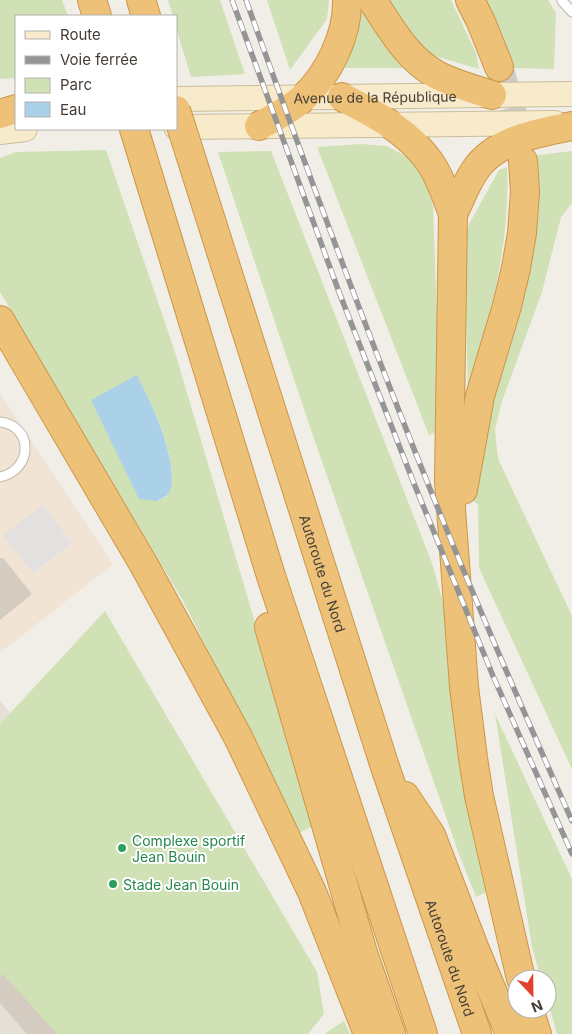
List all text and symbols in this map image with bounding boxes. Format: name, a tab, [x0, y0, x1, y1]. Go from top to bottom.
legend	[15, 15, 178, 130]
text: Route	[60, 25, 101, 44]
text: Voie ferrée	[60, 50, 138, 69]
text: Parc	[60, 75, 92, 94]
street label: Avenue de la République	[293, 87, 457, 106]
text: Eau	[60, 100, 86, 119]
street label: Autoroute du Nord	[297, 512, 350, 634]
place label: Complexe sportif Jean Bouin	[132, 832, 245, 865]
marker: Complexe sportif Jean Bouin	[116, 842, 128, 854]
place label: Stade Jean Bouin	[123, 876, 239, 893]
marker: Stade Jean Bouin	[107, 878, 119, 890]
street label: Autoroute du Nord	[423, 897, 479, 1018]
north arrow	[507, 969, 557, 1019]
text: N	[529, 997, 545, 1016]

